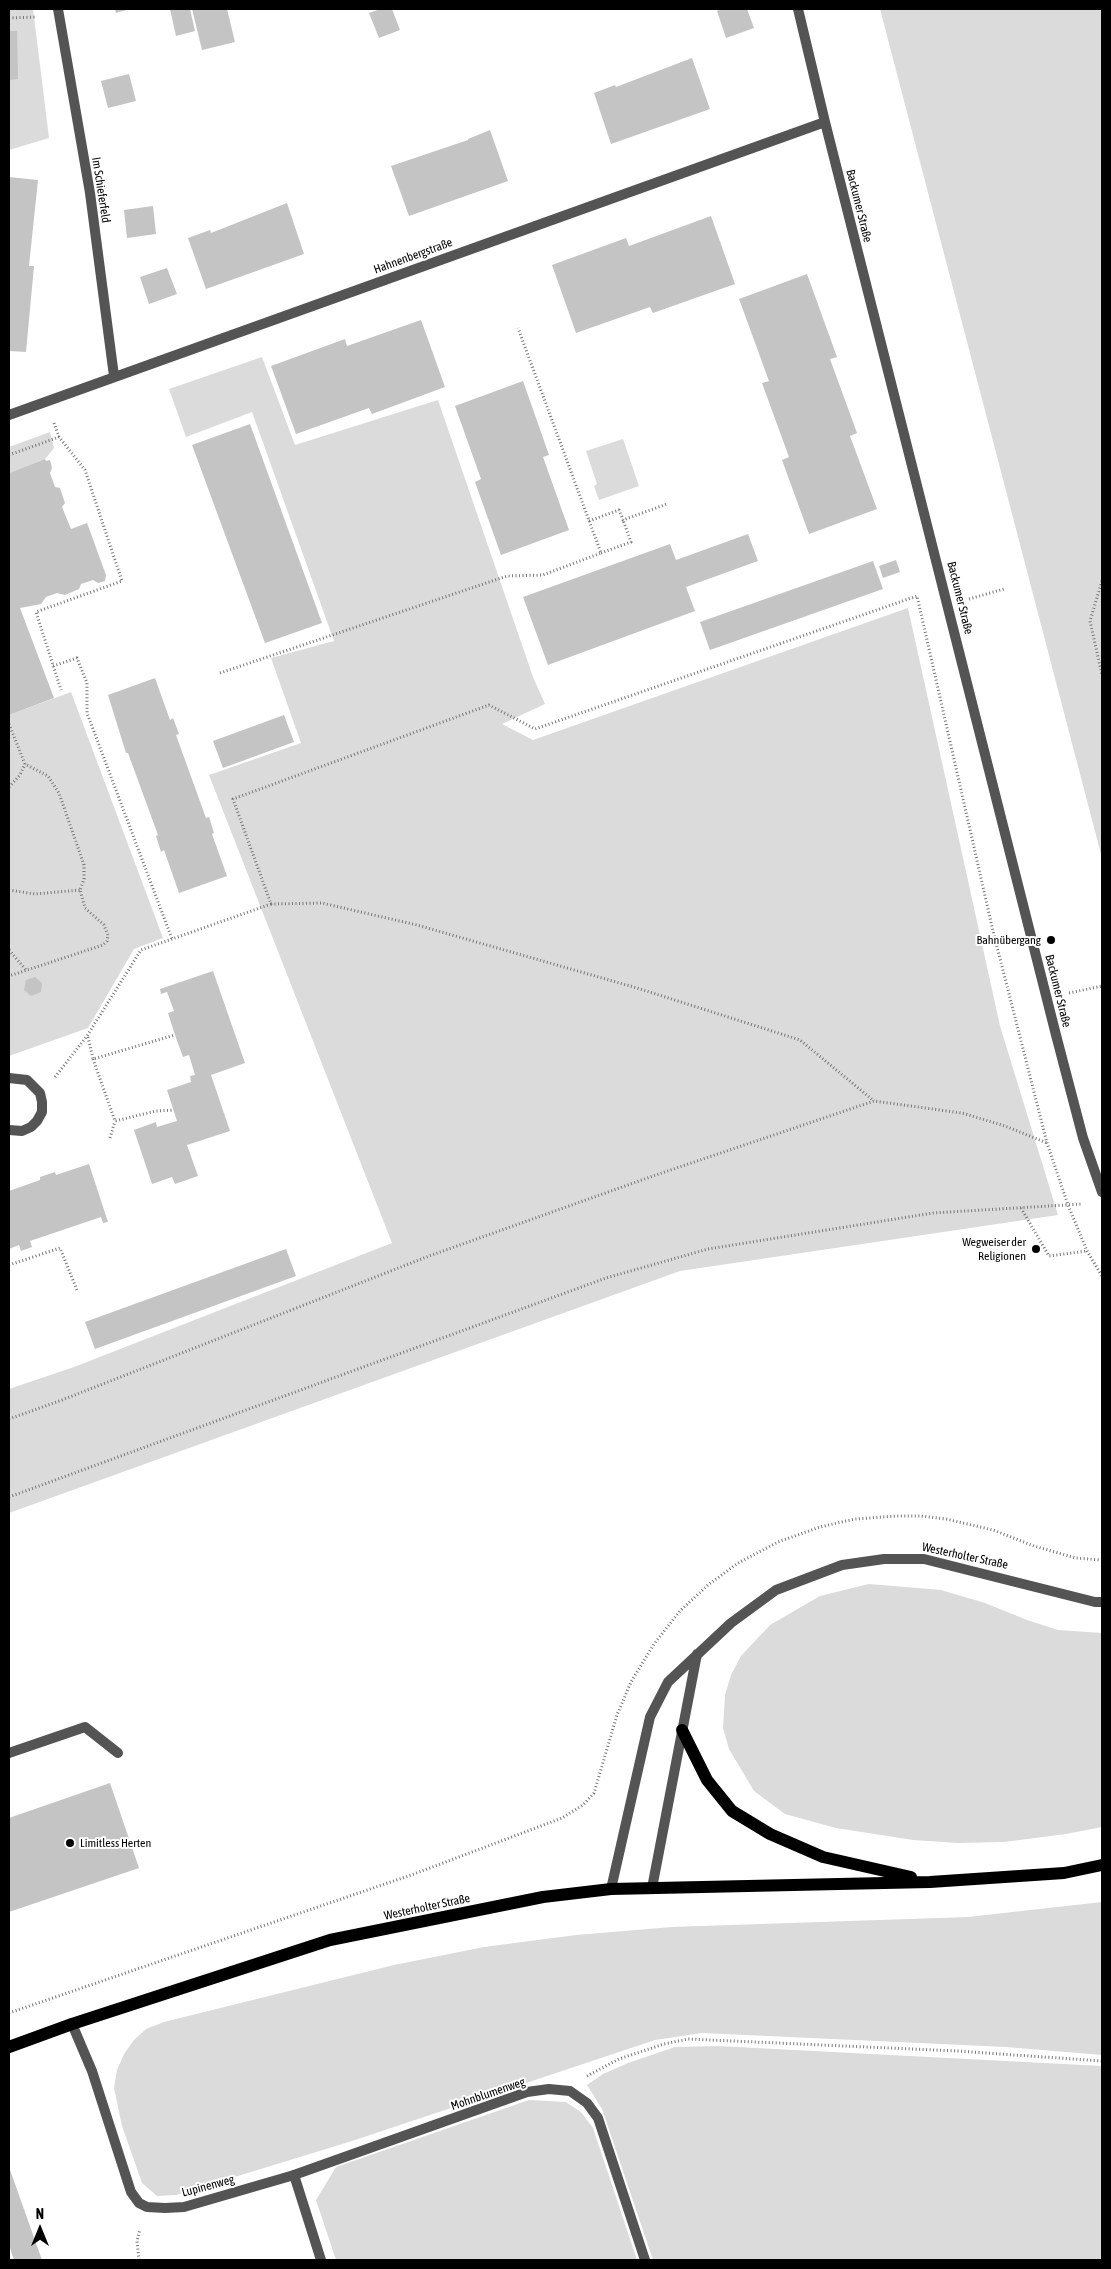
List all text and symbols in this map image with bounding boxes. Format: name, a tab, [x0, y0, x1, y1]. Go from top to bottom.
street label: Im Schieferfeld	[89, 156, 113, 224]
street label: Backumer Straße	[843, 168, 875, 244]
street label: Hahnenbergstraße	[372, 235, 454, 277]
street label: Backumer Straße	[944, 560, 976, 636]
place label: Bahnübergang	[977, 933, 1041, 947]
marker: Bahnübergang	[1045, 934, 1057, 946]
street label: Backumer Straße	[1042, 953, 1074, 1029]
place label: Wegweiser der Religionen	[962, 1235, 1026, 1263]
marker: Wegweiser der Religionen	[1030, 1243, 1042, 1255]
street label: Westerholter Straße	[921, 1540, 1009, 1572]
place label: Limitless Herten	[80, 1836, 151, 1850]
marker: Limitless Herten	[64, 1837, 76, 1849]
street label: Westerholter Straße	[383, 1891, 471, 1923]
street label: Mohnblumenweg	[449, 2075, 527, 2113]
street label: Lupinenweg	[180, 2172, 236, 2200]
north arrow	[15, 2204, 65, 2254]
text: N	[36, 2206, 44, 2222]

